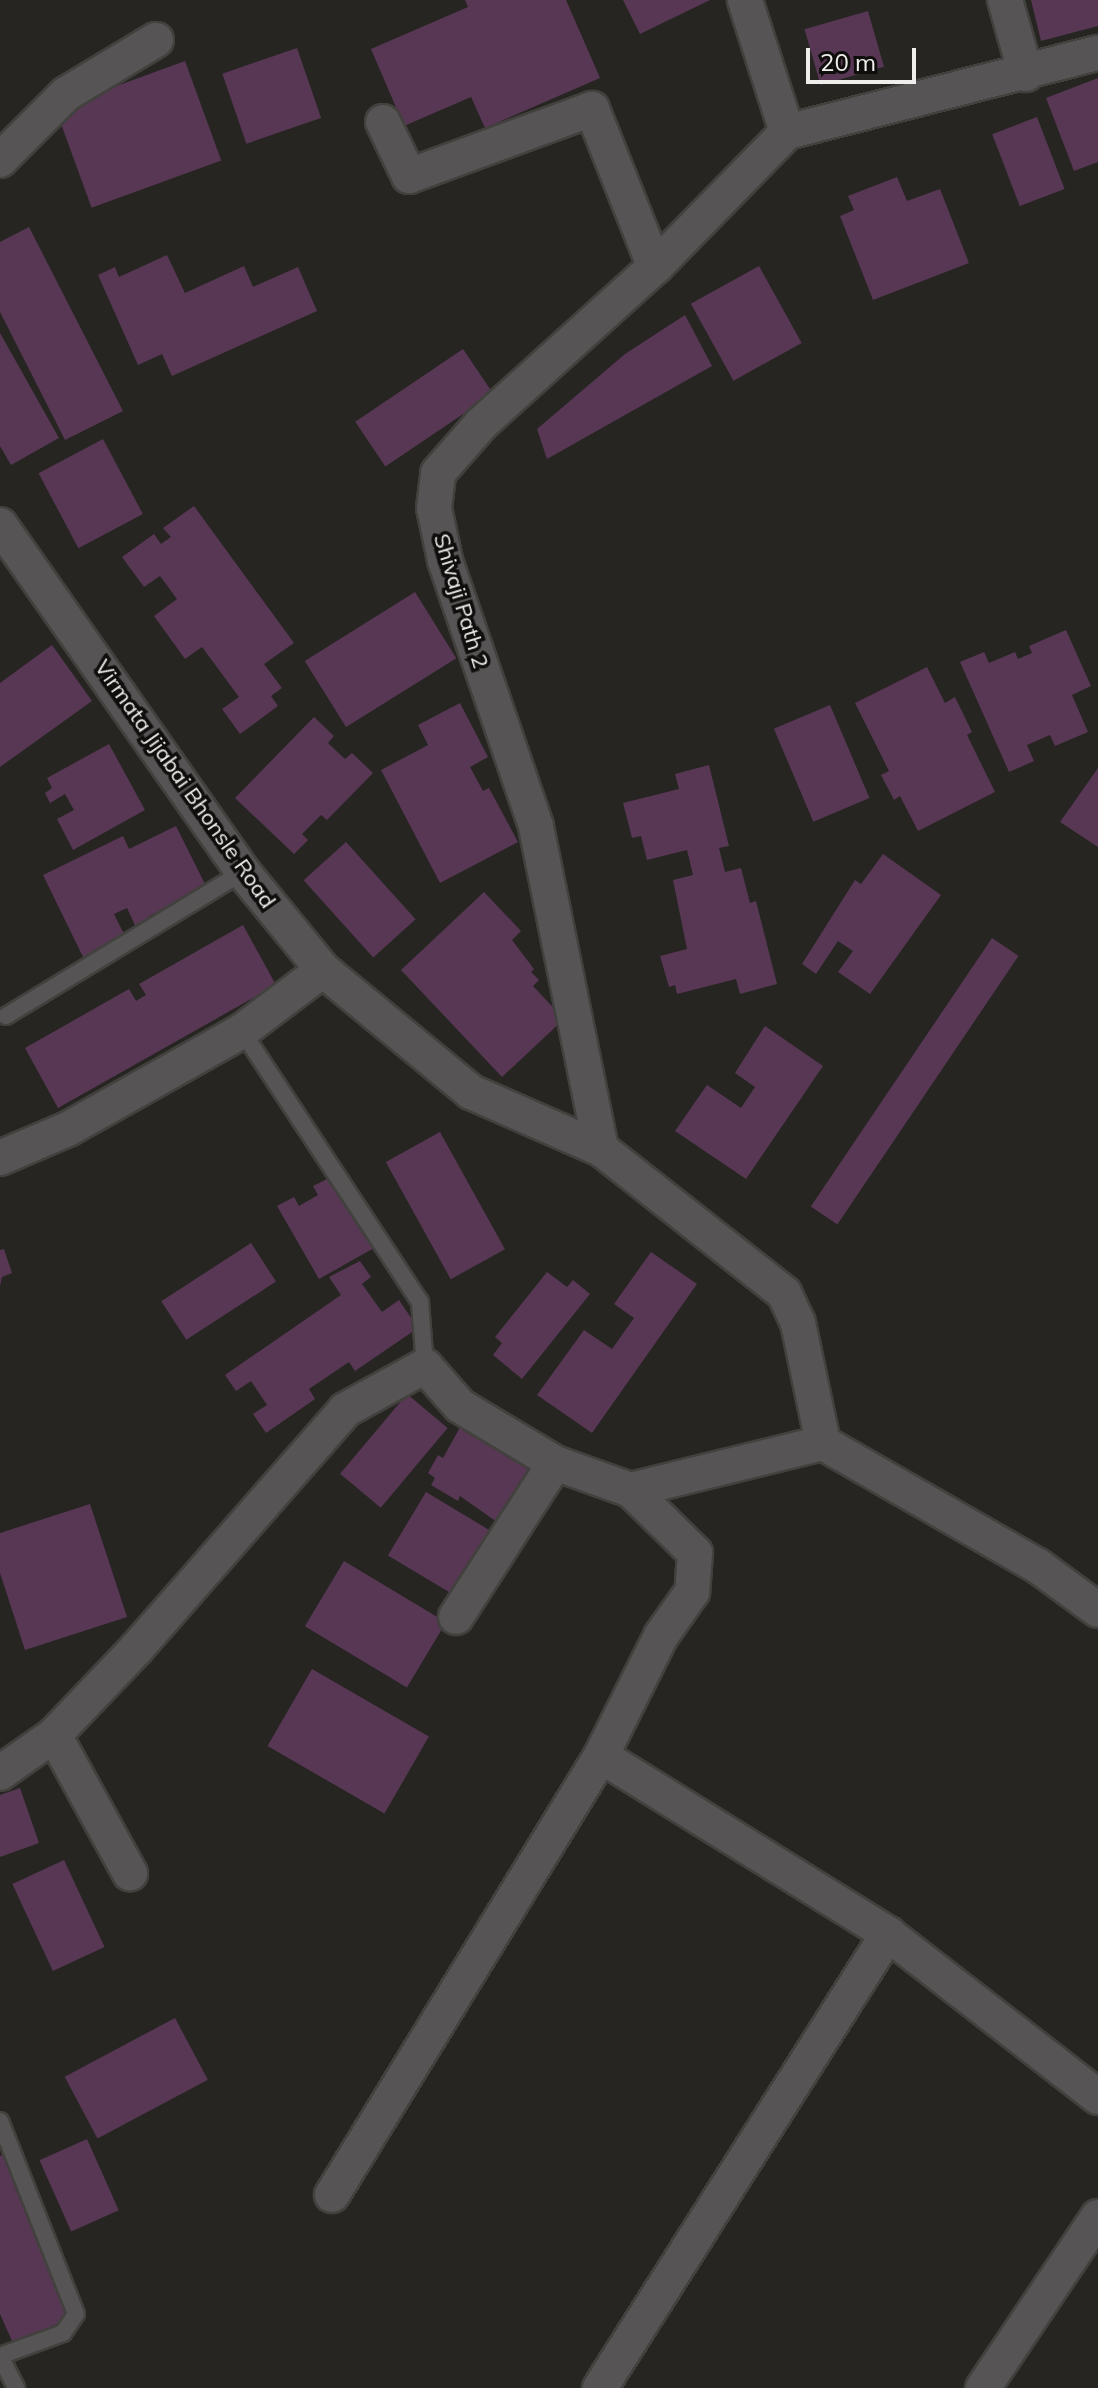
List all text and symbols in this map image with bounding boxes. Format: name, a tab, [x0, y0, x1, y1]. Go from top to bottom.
scale bar	[810, 32, 920, 82]
text: 20 m	[820, 47, 876, 77]
street label: Shivaji Path 2	[428, 531, 494, 671]
street label: Virmata Jijabai Bhonsle Road	[89, 655, 281, 913]

